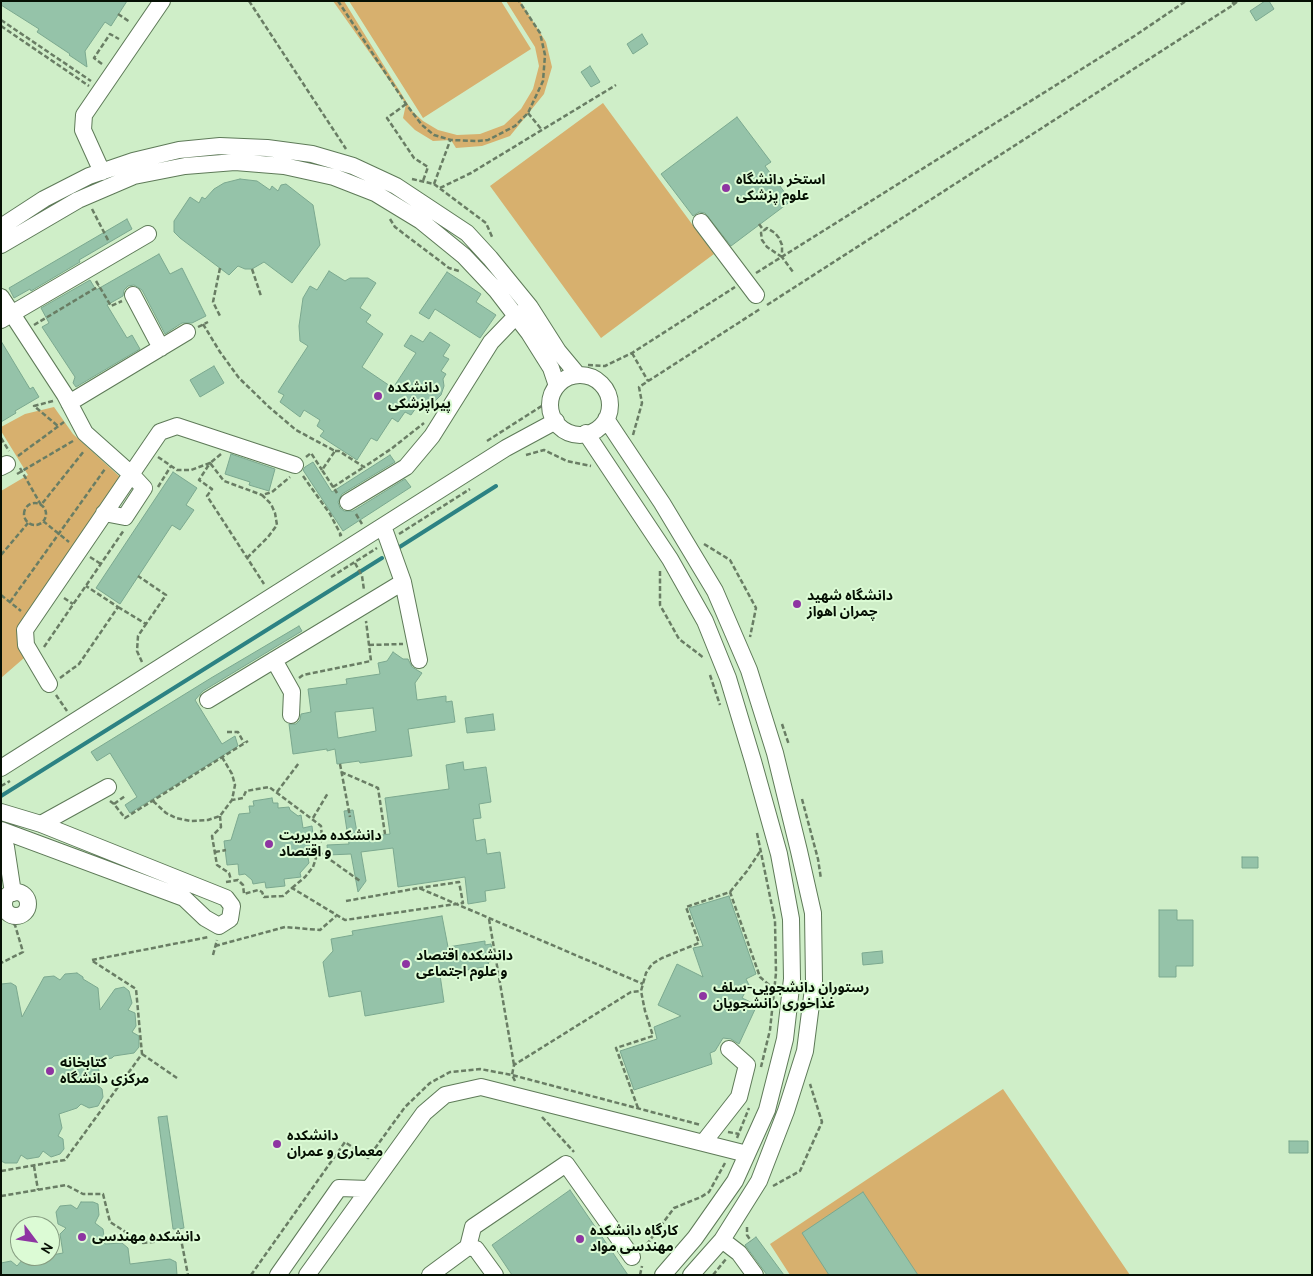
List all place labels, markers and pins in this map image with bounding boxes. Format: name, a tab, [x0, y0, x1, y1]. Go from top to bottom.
place label: استخر دانشگاه علوم پزشکی	[736, 172, 825, 204]
marker: استخر دانشگاه علوم پزشکی	[720, 182, 732, 194]
place label: دانشکده پیراپزشکی	[388, 380, 451, 412]
marker: دانشکده پیراپزشکی	[372, 390, 384, 402]
place label: دانشگاه شهید چمران اهواز	[807, 588, 893, 620]
marker: دانشگاه شهید چمران اهواز	[791, 598, 803, 610]
place label: دانشکده مدیریت و اقتصاد	[279, 828, 382, 860]
marker: دانشکده مدیریت و اقتصاد	[263, 838, 275, 850]
place label: دانشکده اقتصاد و علوم اجتماعی	[416, 948, 513, 980]
marker: دانشکده اقتصاد و علوم اجتماعی	[400, 958, 412, 970]
place label: رستوران دانشجویی-سلف غذاخوری دانشجویان	[713, 980, 869, 1012]
marker: رستوران دانشجویی-سلف غذاخوری دانشجویان	[697, 990, 709, 1002]
place label: کتابخانه مرکزی دانشگاه	[60, 1055, 149, 1088]
marker: کتابخانه مرکزی دانشگاه	[44, 1065, 56, 1077]
place label: دانشکده معماری و عمران	[287, 1128, 383, 1160]
marker: دانشکده معماری و عمران	[271, 1138, 283, 1150]
place label: کارگاه دانشکده مهندسی مواد	[590, 1223, 678, 1256]
place label: دانشکده مهندسی	[92, 1229, 201, 1245]
marker: دانشکده مهندسی	[76, 1231, 88, 1243]
marker: کارگاه دانشکده مهندسی مواد	[574, 1233, 586, 1245]

